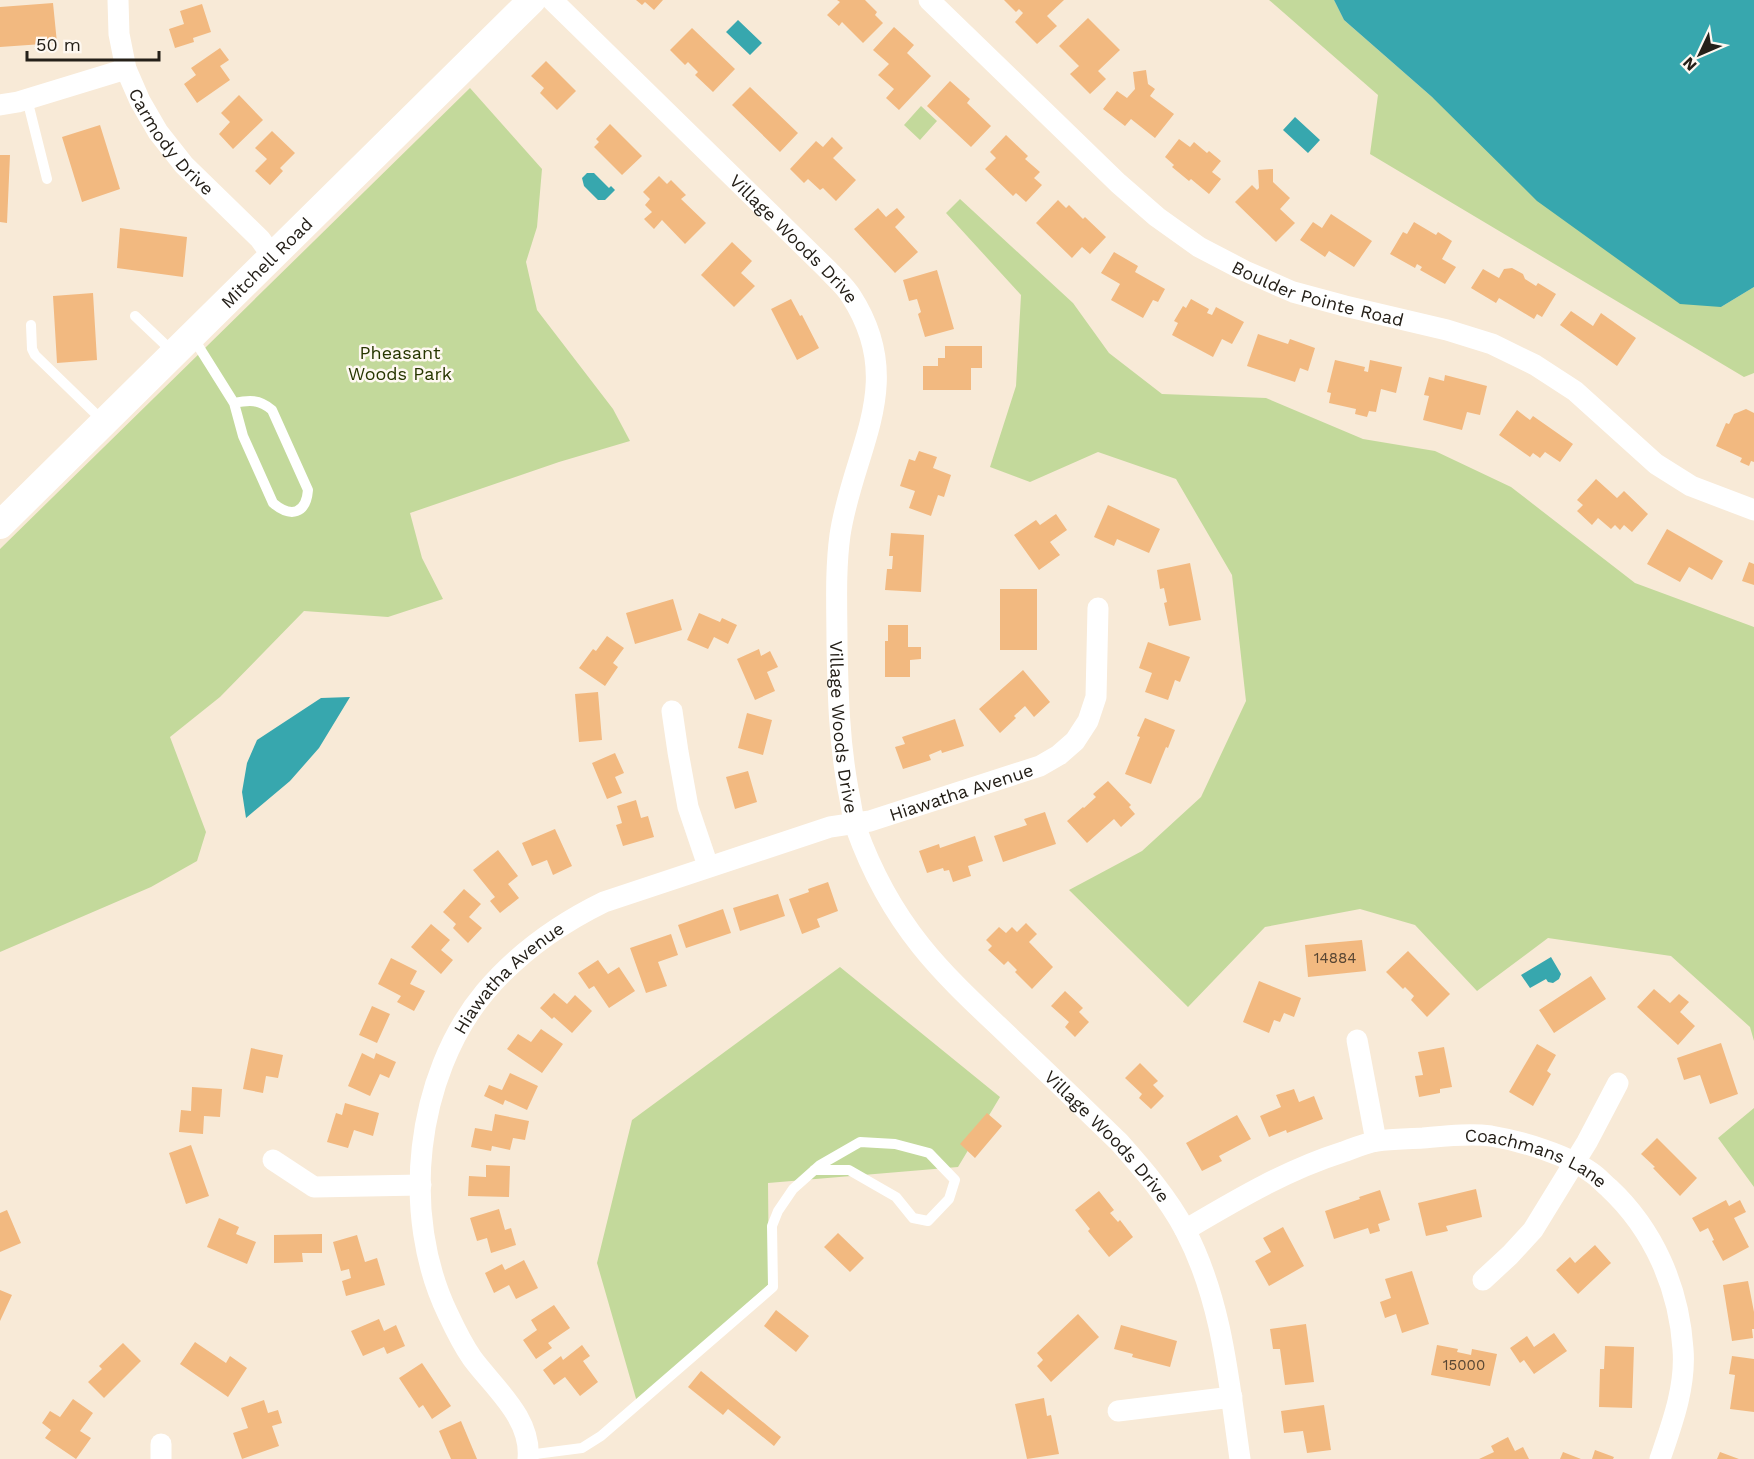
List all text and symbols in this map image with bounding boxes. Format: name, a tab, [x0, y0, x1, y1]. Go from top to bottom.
scale bar	[27, 24, 159, 62]
north arrow	[1670, 24, 1730, 84]
text: 50 m	[36, 34, 81, 55]
text: N	[1679, 53, 1701, 75]
street label: Carmody Drive	[125, 85, 219, 199]
street label: Village Woods Drive	[726, 170, 863, 307]
street label: Mitchell Road	[216, 213, 316, 312]
street label: Boulder Pointe Road	[1229, 256, 1406, 330]
park label: Pheasant Woods Park	[348, 342, 452, 384]
street label: Village Woods Drive	[826, 640, 863, 815]
street label: Hiawatha Avenue	[886, 758, 1036, 825]
street label: Hiawatha Avenue	[449, 917, 567, 1037]
house number: 14884	[1314, 949, 1356, 967]
street label: Village Woods Drive	[1041, 1066, 1175, 1206]
street label: Coachmans Lane	[1465, 1124, 1612, 1192]
house number: 15000	[1443, 1356, 1485, 1374]

